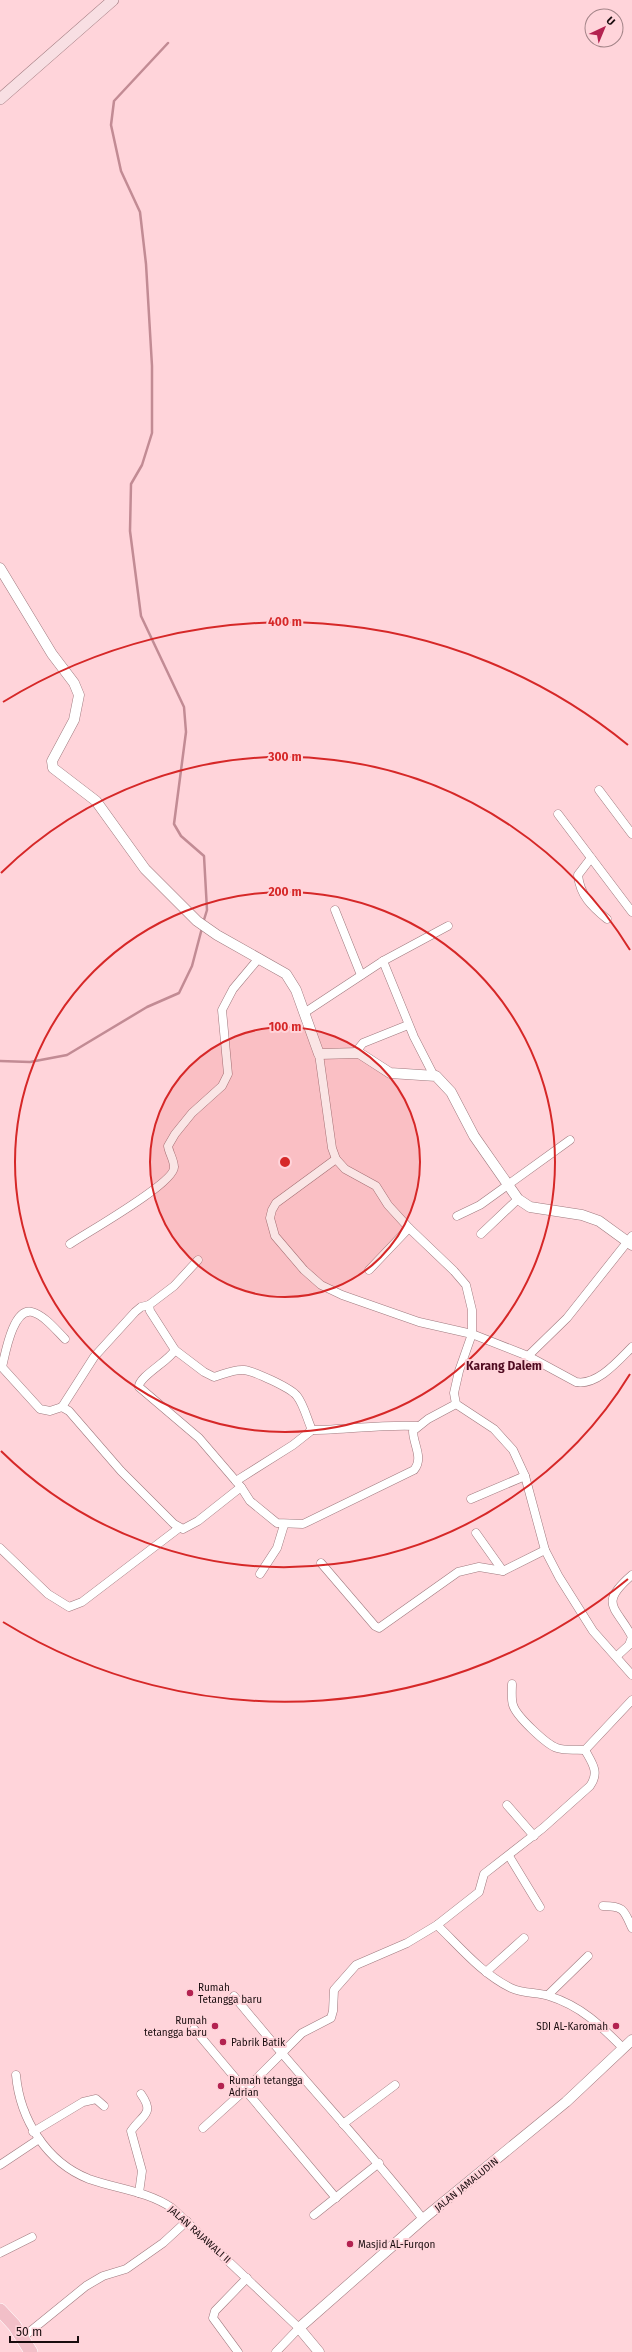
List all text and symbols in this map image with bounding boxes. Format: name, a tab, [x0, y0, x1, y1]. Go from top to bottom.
north arrow	[584, 8, 624, 48]
text: U	[604, 14, 618, 28]
text: 400 m	[268, 615, 302, 629]
text: 300 m	[267, 750, 302, 764]
text: 200 m	[268, 885, 302, 899]
text: 100 m	[269, 1020, 301, 1034]
centre of rings	[278, 1155, 292, 1169]
district label: Karang Dalem	[466, 1359, 542, 1373]
place label: Rumah Tetangga baru	[198, 1982, 262, 2006]
marker: Rumah Tetangga baru	[185, 1988, 195, 1998]
place label: Rumah tetangga baru	[144, 2015, 207, 2039]
marker: Rumah tetangga baru	[210, 2021, 220, 2031]
place label: SDI AL-Karomah	[536, 2021, 608, 2033]
marker: SDI AL-Karomah	[611, 2021, 621, 2031]
marker: Pabrik Batik	[218, 2037, 228, 2047]
place label: Pabrik Batik	[231, 2037, 286, 2049]
place label: Rumah tetangga Adrian	[229, 2075, 303, 2099]
marker: Rumah tetangga Adrian	[216, 2081, 226, 2091]
street label: JALAN JAMALUDIN	[432, 2155, 501, 2214]
street label: JALAN RAJAWALI II	[166, 2204, 233, 2266]
marker: Masjid AL-Furqon	[345, 2239, 355, 2249]
place label: Masjid AL-Furqon	[358, 2239, 435, 2251]
scale bar	[10, 2318, 78, 2344]
text: 50 m	[16, 2325, 42, 2339]

